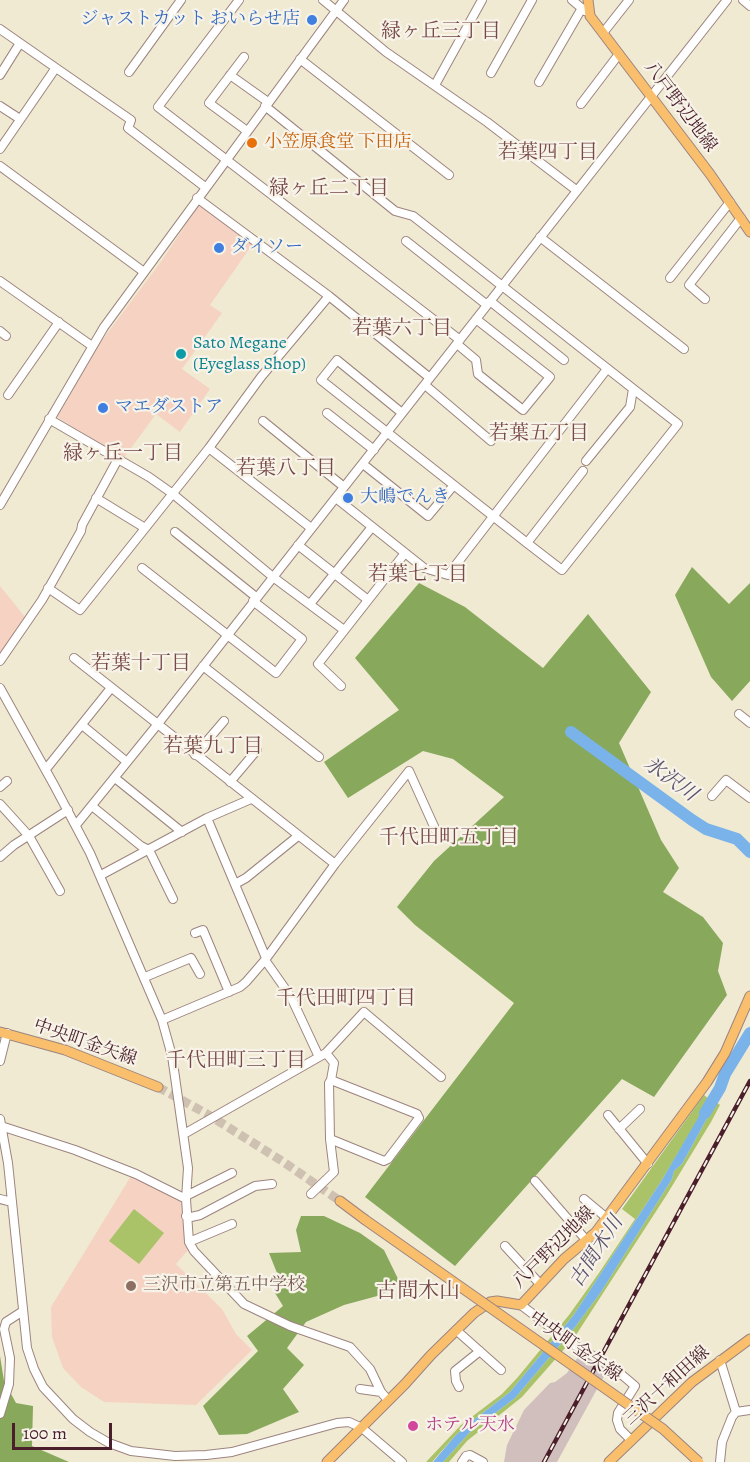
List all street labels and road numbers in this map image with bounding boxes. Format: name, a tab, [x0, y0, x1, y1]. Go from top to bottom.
street label: 八戸野辺地線	[639, 57, 721, 157]
street label: 中央町金矢線	[30, 1015, 140, 1071]
street label: 八戸野辺地線	[508, 1202, 600, 1294]
street label: 中央町金矢線	[525, 1307, 625, 1387]
street label: 三沢十和田線	[620, 1342, 714, 1430]

